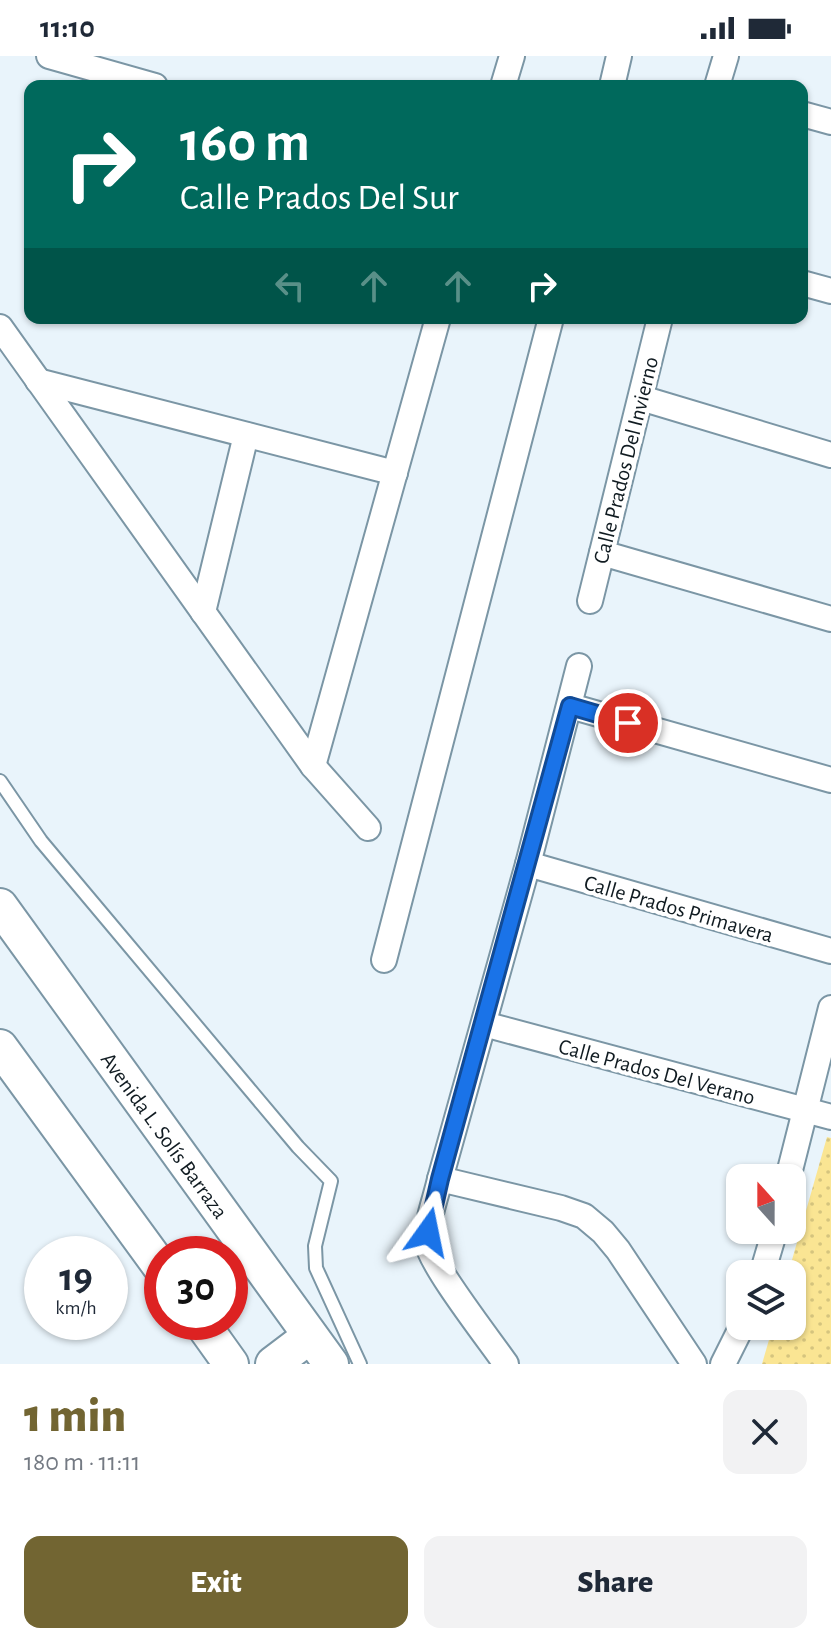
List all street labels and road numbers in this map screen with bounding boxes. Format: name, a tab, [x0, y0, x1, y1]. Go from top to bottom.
street label: Calle Prados Del Invierno	[590, 355, 662, 566]
street label: Calle Prados Primavera	[582, 871, 776, 946]
street label: Calle Prados Del Verano	[556, 1035, 757, 1109]
street label: Avenida L. Solís Barraza	[97, 1048, 232, 1223]

